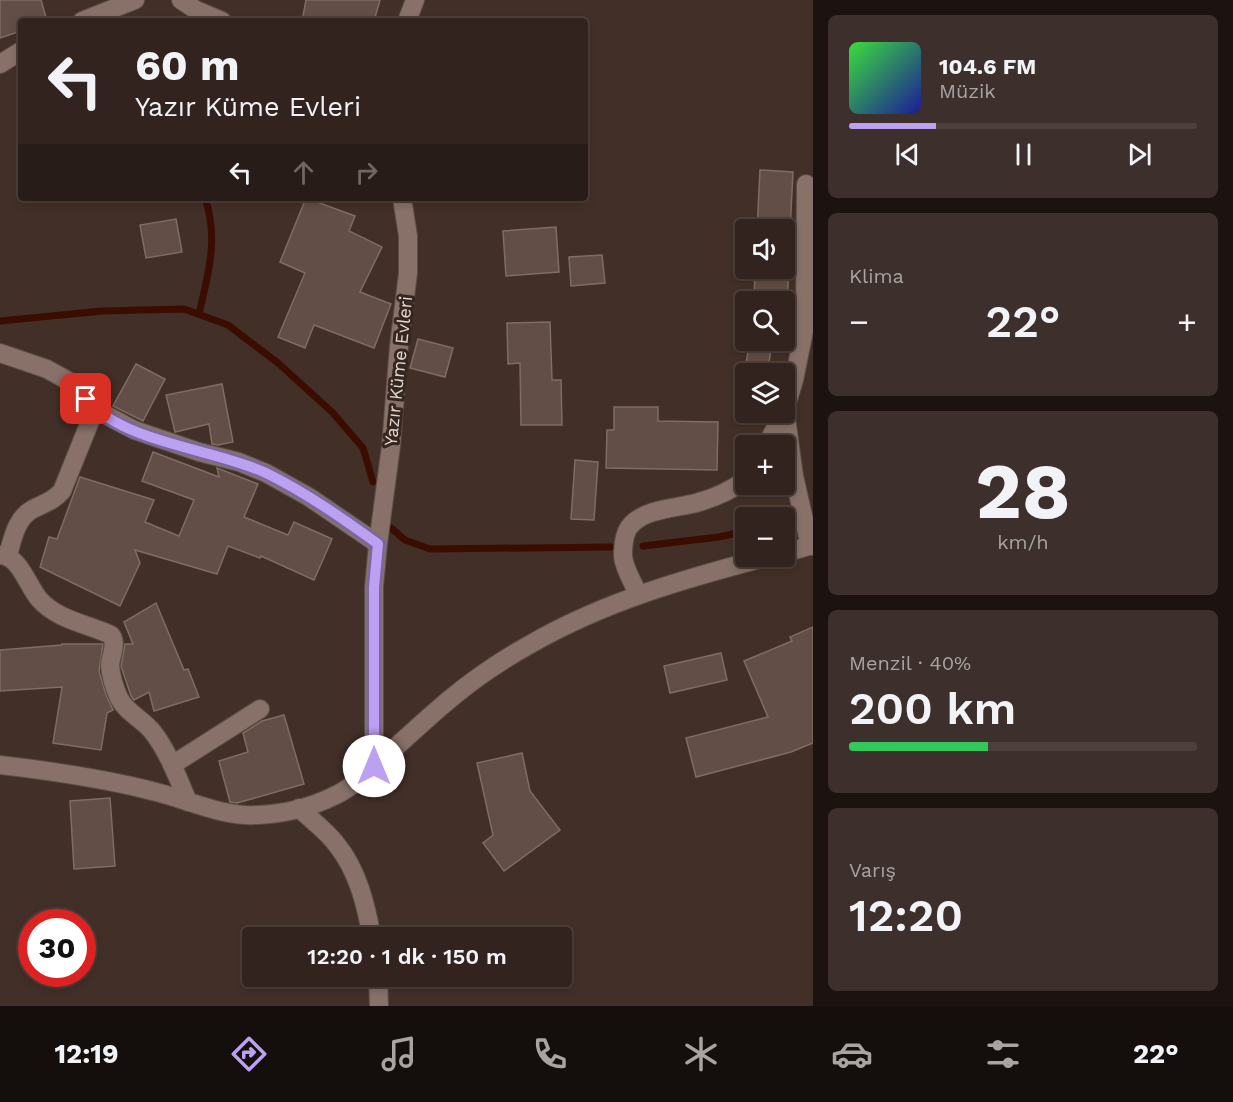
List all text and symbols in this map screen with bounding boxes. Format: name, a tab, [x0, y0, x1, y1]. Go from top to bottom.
text: 60 m	[135, 41, 239, 90]
icon: left	[36, 42, 114, 120]
text: 104.6 FM	[939, 54, 1036, 79]
text: Müzik	[939, 79, 996, 103]
text: Yazır Küme Evleri	[135, 91, 361, 123]
icon: previous	[891, 138, 924, 171]
icon: pause	[1007, 138, 1040, 171]
icon: next	[1123, 138, 1156, 171]
icon: left	[224, 156, 257, 189]
icon: ahead	[287, 156, 320, 189]
icon: right	[350, 156, 383, 189]
map controls	[735, 219, 795, 567]
button: sound	[735, 219, 795, 279]
text: Klima	[849, 264, 904, 288]
button: search	[735, 291, 795, 351]
street label: Yazır Küme Evleri	[380, 295, 416, 447]
text: 22°	[986, 295, 1060, 348]
text: −	[849, 302, 869, 341]
text: +	[1177, 302, 1197, 341]
button: layers	[735, 363, 795, 423]
pin	[60, 373, 111, 424]
icon: arrive	[69, 382, 102, 415]
button: +	[735, 435, 795, 495]
text: 28	[975, 445, 1071, 537]
button: −	[735, 507, 795, 567]
text: km/h	[997, 530, 1049, 554]
text: Menzil · 40%	[849, 651, 971, 675]
text: 200 km	[849, 682, 1016, 735]
position arrow	[342, 734, 406, 798]
text: Varış	[849, 858, 896, 882]
text: 12:20	[849, 889, 963, 942]
speed limit sign: 30	[18, 909, 96, 987]
text: 12:20 · 1 dk · 150 m	[307, 944, 507, 969]
icon: directions	[228, 1033, 270, 1075]
icon: music	[378, 1033, 420, 1075]
icon: phone	[529, 1033, 571, 1075]
icon: climate	[680, 1033, 722, 1075]
icon: car	[831, 1033, 873, 1075]
icon: filters	[982, 1033, 1024, 1075]
text: 12:19	[54, 1038, 119, 1070]
text: 22°	[1133, 1038, 1179, 1070]

